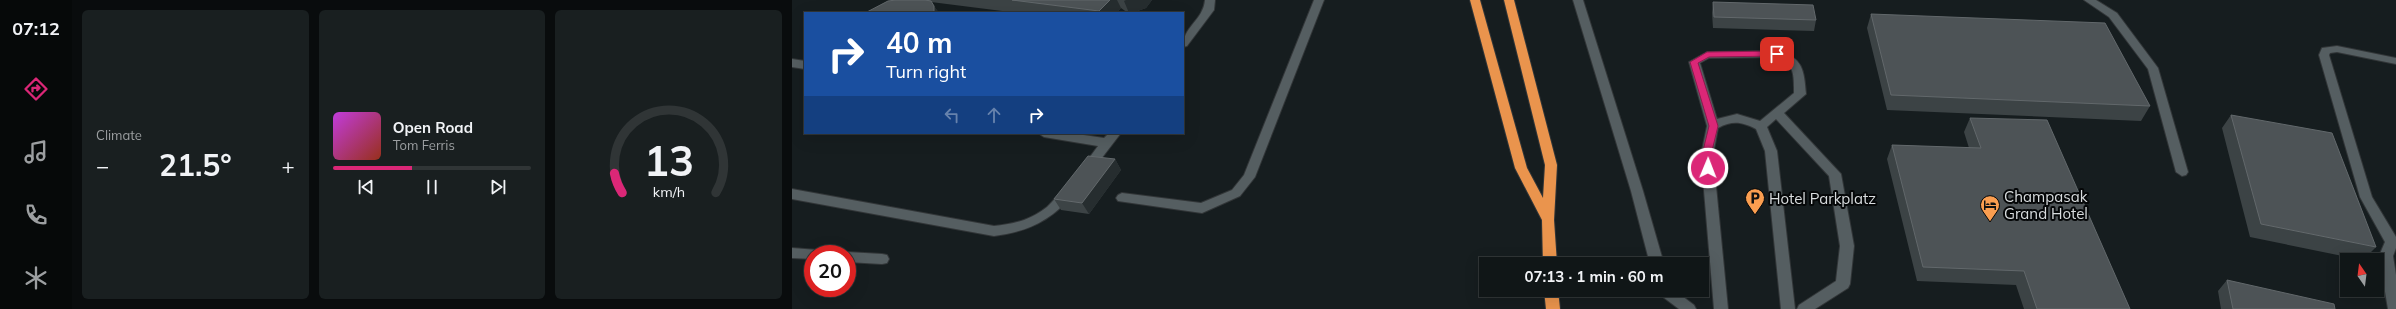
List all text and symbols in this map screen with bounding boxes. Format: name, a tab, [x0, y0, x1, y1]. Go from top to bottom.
text: 07:12	[12, 17, 60, 40]
text: 40 m	[886, 25, 952, 60]
icon: right	[820, 28, 872, 80]
pin	[1760, 37, 1794, 71]
icon: arrive	[1766, 43, 1788, 65]
text: Turn right	[886, 60, 966, 83]
icon: directions	[22, 75, 50, 103]
icon: left	[941, 104, 963, 126]
icon: ahead	[983, 104, 1005, 126]
icon: right	[1025, 104, 1047, 126]
text: Open Road	[393, 118, 473, 137]
text: Climate	[96, 127, 142, 143]
text: 13	[644, 133, 694, 185]
text: Tom Ferris	[393, 137, 455, 153]
icon: music	[22, 138, 50, 166]
text: 21.5°	[159, 146, 232, 184]
position arrow	[1687, 147, 1729, 189]
text: −	[96, 152, 109, 180]
text: +	[281, 152, 295, 180]
icon: previous	[355, 176, 377, 198]
icon: pause	[421, 176, 443, 198]
icon: next	[487, 176, 509, 198]
text: km/h	[653, 182, 685, 200]
parking icon: Hotel Parkplatz	[1744, 187, 1766, 215]
place label: Champasak Grand Hotel	[2004, 187, 2088, 223]
place label: Hotel Parkplatz	[1769, 189, 1876, 208]
hotel icon: Champasak Grand Hotel	[1979, 194, 2001, 222]
icon: phone	[22, 201, 50, 229]
speed limit sign: 20	[804, 245, 856, 297]
north arrow	[2340, 253, 2384, 297]
map controls	[2340, 253, 2384, 297]
icon: climate	[22, 264, 50, 292]
text: 07:13 · 1 min · 60 m	[1525, 267, 1663, 286]

